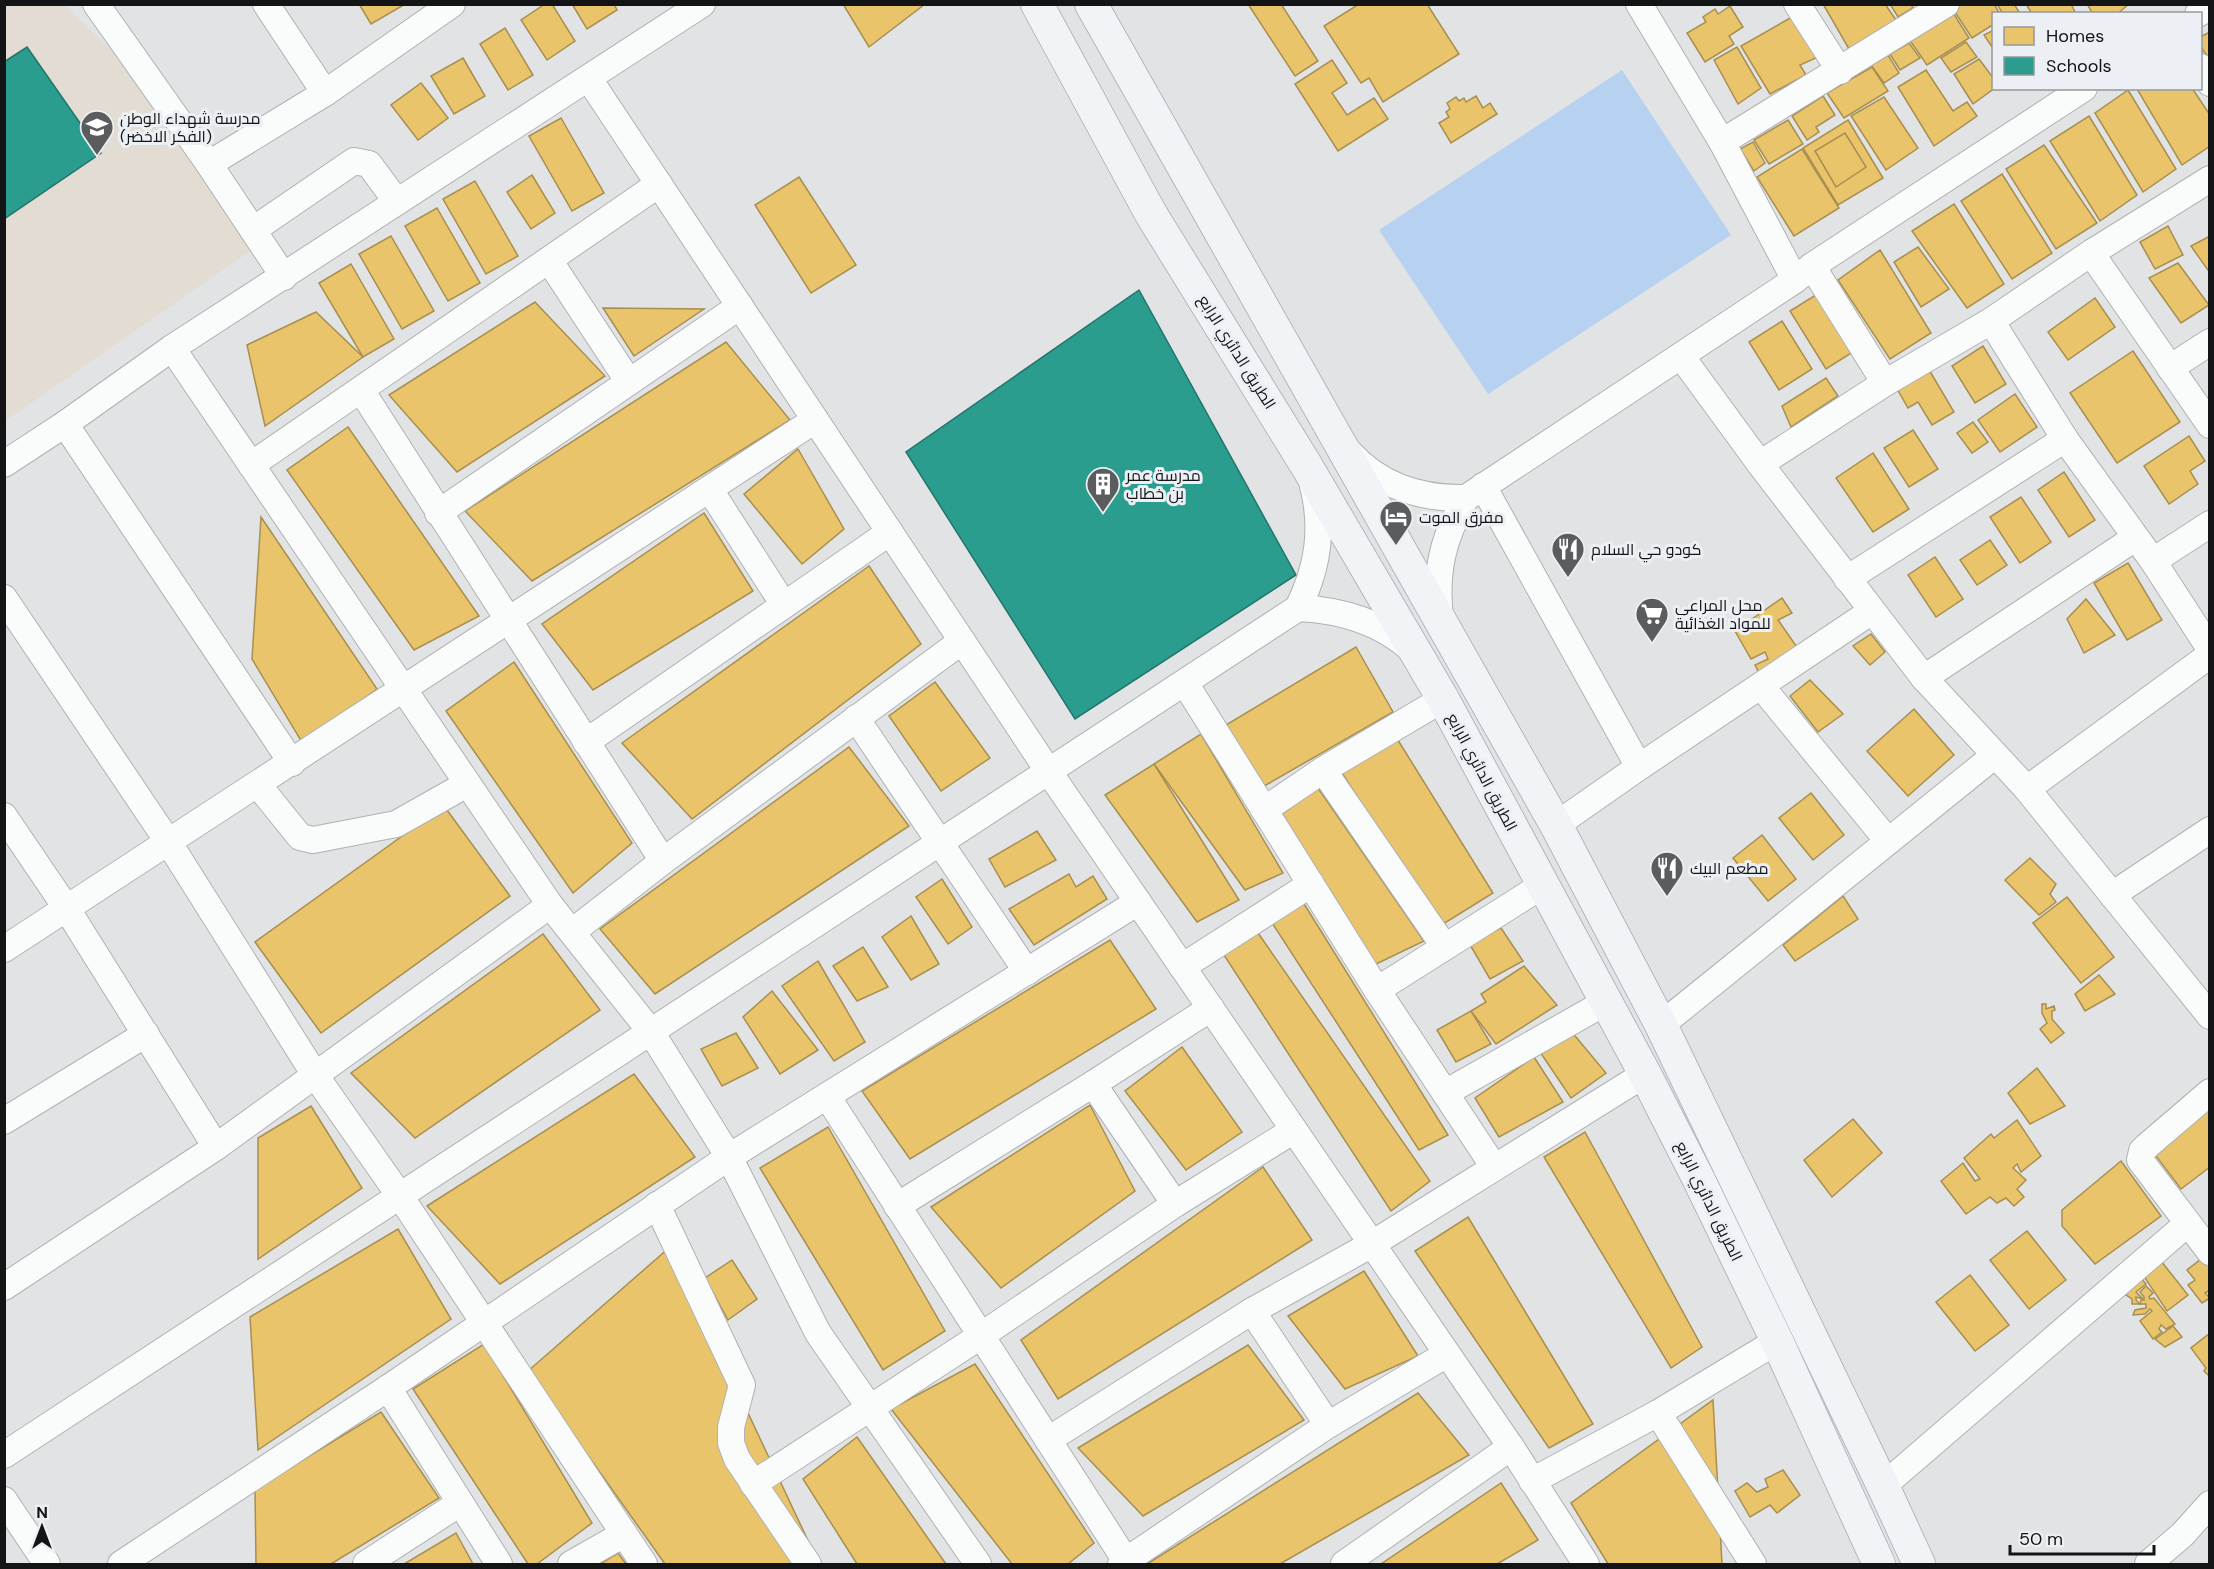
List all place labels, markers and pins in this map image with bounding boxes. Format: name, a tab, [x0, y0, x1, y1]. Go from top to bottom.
place label: مدرسة شهداء الوطن (الفكر الاخضر)	[120, 108, 260, 147]
school or university icon: مدرسة شهداء الوطن (الفكر الاخضر)	[79, 109, 115, 156]
place label: مدرسة عمر بن خطاب	[1125, 465, 1201, 504]
building icon: مدرسة عمر بن خطاب	[1085, 466, 1121, 513]
hotel icon: مفرق الموت	[1378, 499, 1414, 546]
place label: مفرق الموت	[1419, 507, 1504, 528]
restaurant icon: كودو حي السلام	[1550, 531, 1586, 578]
place label: كودو حي السلام	[1591, 539, 1701, 563]
place label: محل المراعي للمواد الغذائية	[1675, 595, 1771, 634]
supermarket icon: محل المراعي للمواد الغذائية	[1634, 596, 1670, 643]
restaurant icon: مطعم البيك	[1649, 850, 1685, 897]
place label: مطعم البيك	[1690, 858, 1768, 880]

